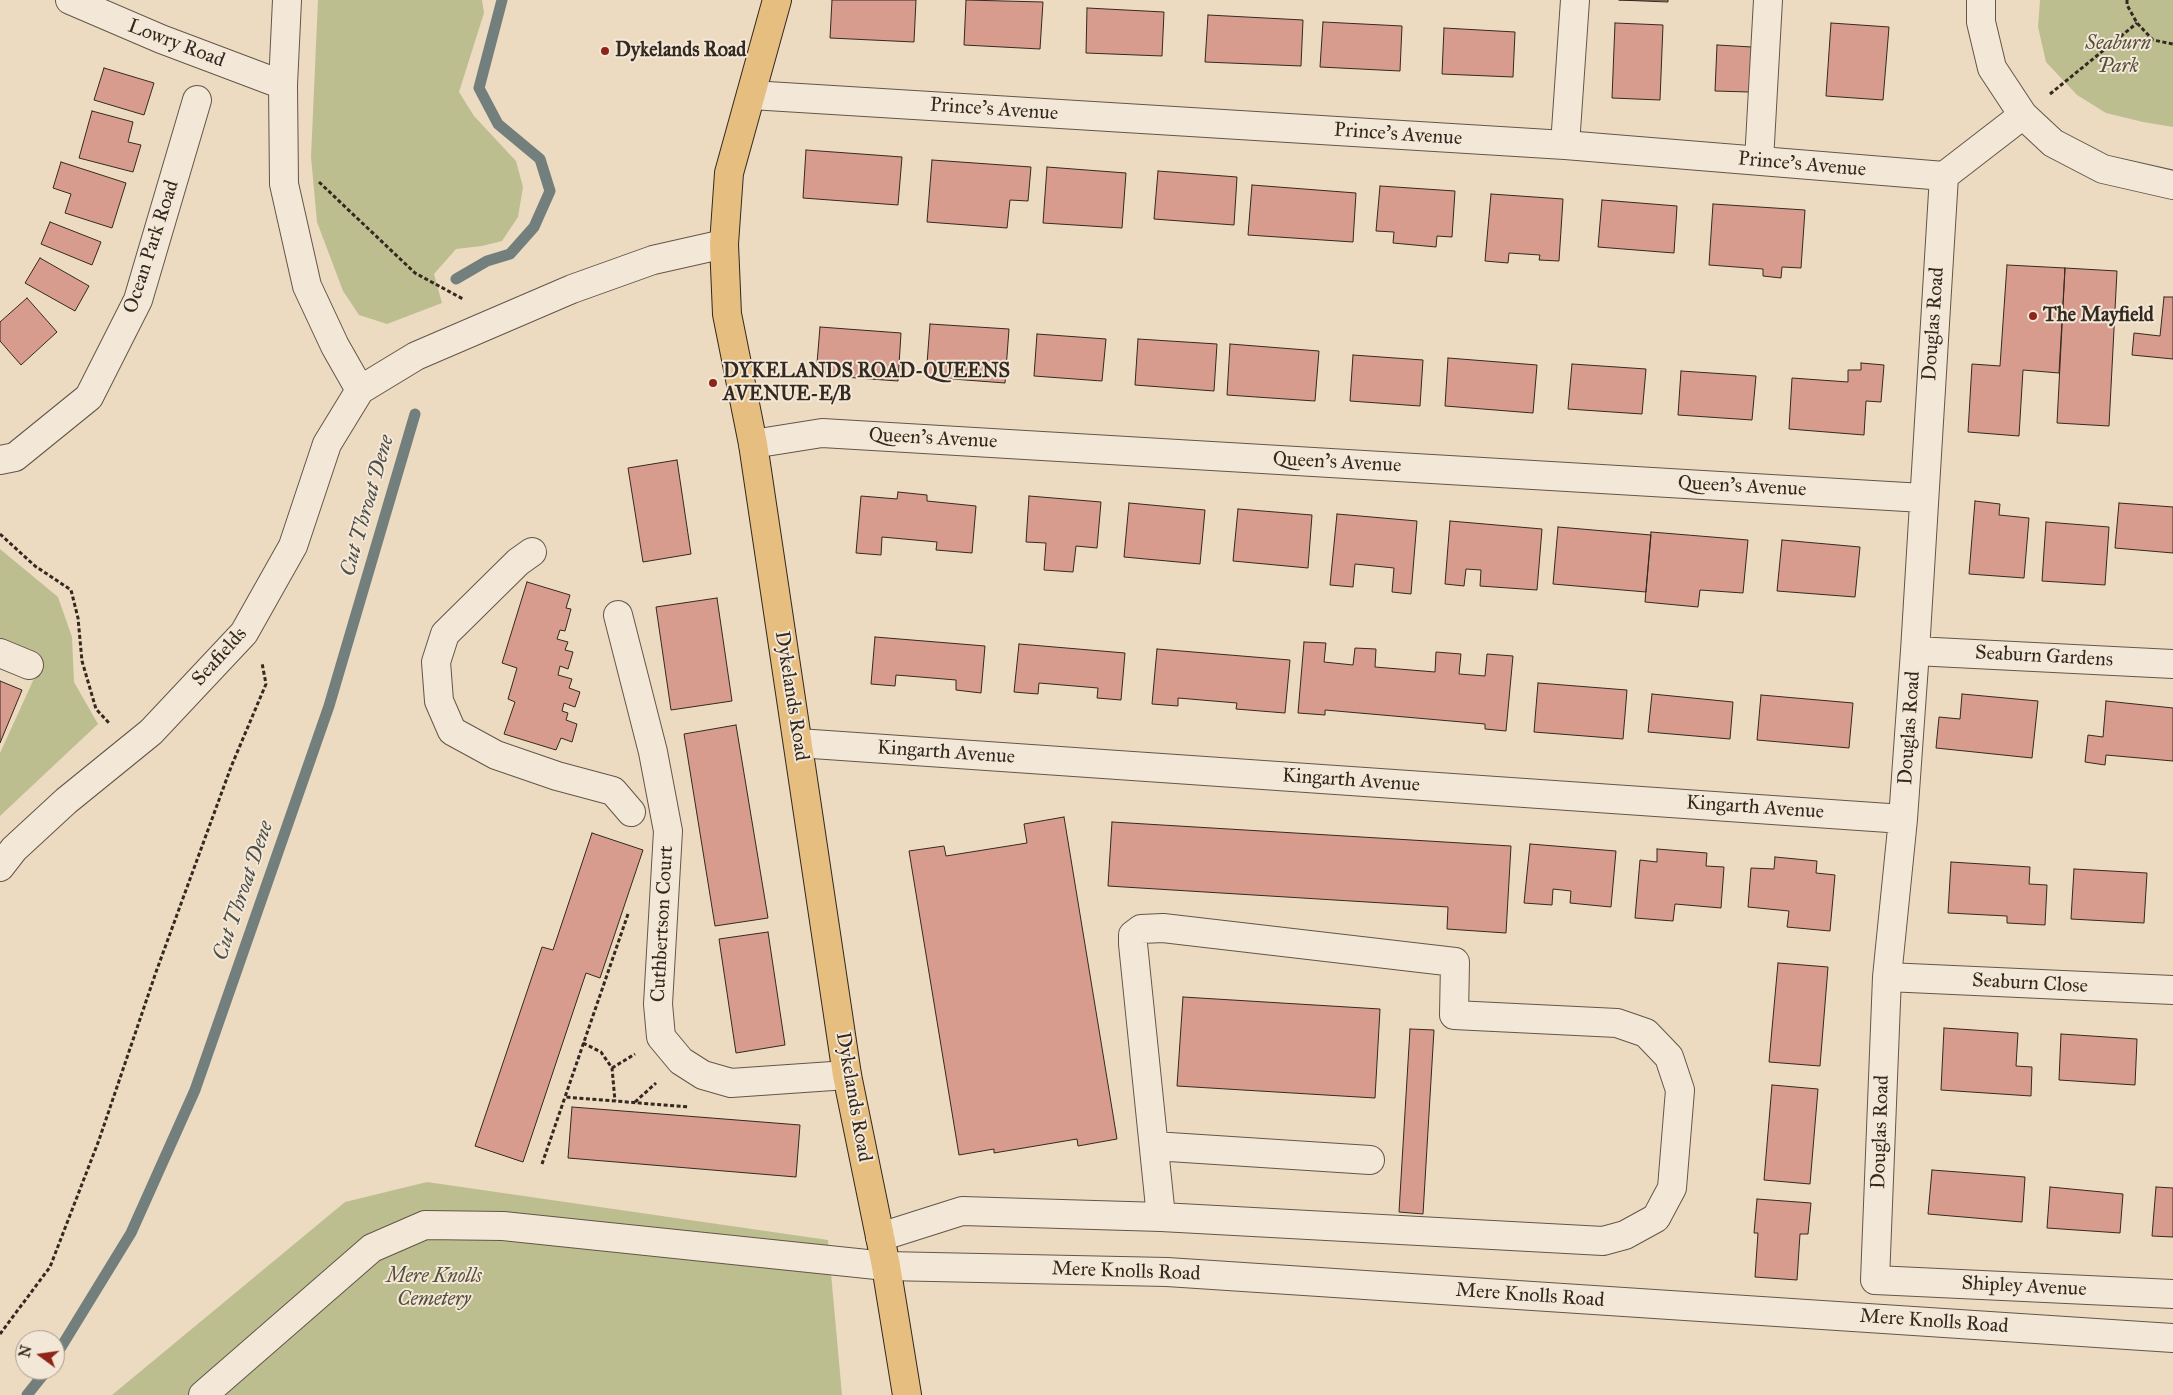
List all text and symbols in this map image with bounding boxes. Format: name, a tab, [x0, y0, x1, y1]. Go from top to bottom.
street label: Lowry Road	[124, 15, 228, 73]
park label: Seaburn Park	[2085, 32, 2151, 79]
place label: Dykelands Road	[615, 39, 746, 63]
marker: Dykelands Road	[599, 45, 611, 57]
street label: Prince's Avenue	[929, 94, 1059, 126]
street label: Prince's Avenue	[1333, 119, 1463, 151]
street label: Prince's Avenue	[1737, 147, 1867, 183]
street label: Ocean Park Road	[119, 177, 185, 317]
street label: Douglas Road	[1918, 266, 1950, 382]
place label: The Mayfield	[2043, 304, 2154, 328]
marker: The Mayfield	[2027, 310, 2039, 322]
place label: DYKELANDS ROAD-QUEENS AVENUE-E/B	[723, 360, 1010, 407]
marker: DYKELANDS ROAD-QUEENS AVENUE-E/B	[707, 377, 719, 389]
street label: Queen's Avenue	[868, 424, 998, 454]
water label: Cut Throat Dene	[336, 433, 400, 579]
street label: Queen's Avenue	[1272, 448, 1402, 478]
street label: Queen's Avenue	[1677, 472, 1807, 502]
street label: Seafields	[187, 623, 253, 691]
street label: Dykelands Road	[769, 629, 813, 763]
street label: Seaburn Gardens	[1974, 641, 2114, 673]
street label: Douglas Road	[1894, 670, 1926, 786]
street label: Kingarth Avenue	[876, 736, 1016, 770]
street label: Kingarth Avenue	[1281, 764, 1421, 798]
street label: Kingarth Avenue	[1685, 791, 1825, 825]
water label: Cut Throat Dene	[208, 818, 280, 964]
street label: Cuthbertson Court	[647, 845, 679, 1003]
street label: Seaburn Close	[1971, 969, 2089, 999]
street label: Dykelands Road	[830, 1030, 876, 1164]
street label: Douglas Road	[1867, 1075, 1895, 1189]
street label: Mere Knolls Road	[1051, 1257, 1201, 1287]
park label: Mere Knolls Cemetery	[386, 1265, 482, 1312]
street label: Shipley Avenue	[1961, 1272, 2087, 1302]
street label: Mere Knolls Road	[1455, 1279, 1605, 1313]
street label: Mere Knolls Road	[1859, 1305, 2009, 1339]
north arrow	[15, 1330, 65, 1380]
text: N	[16, 1344, 36, 1359]

